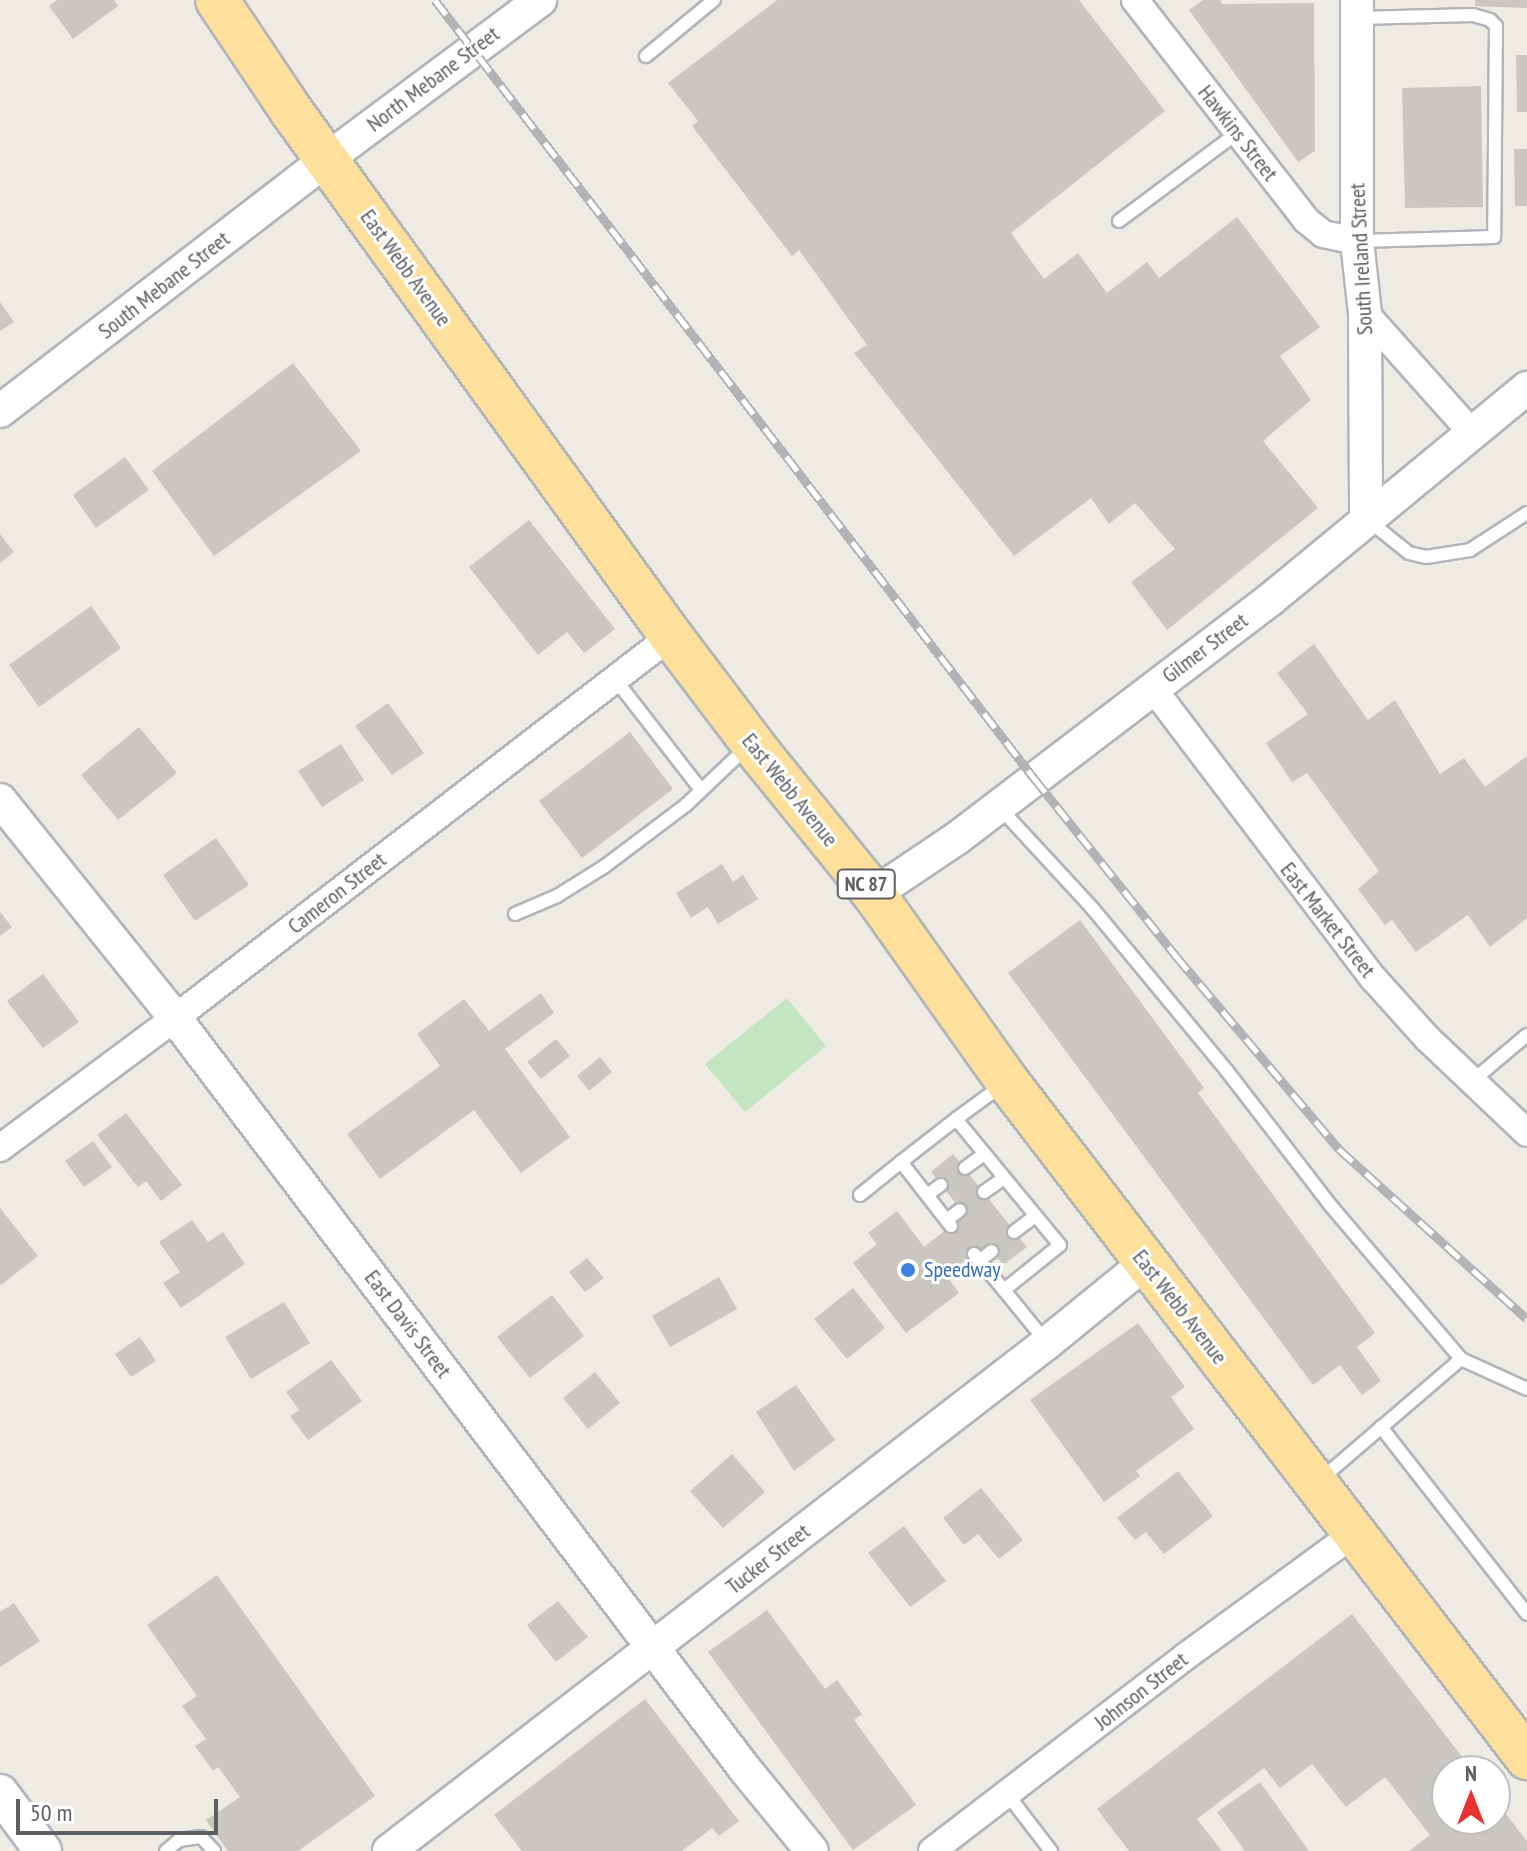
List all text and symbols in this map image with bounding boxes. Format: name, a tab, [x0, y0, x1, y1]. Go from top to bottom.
street label: North Mebane Street	[362, 21, 504, 137]
street label: Hawkins Street	[1192, 80, 1284, 186]
street label: South Ireland Street	[1344, 182, 1378, 336]
street label: East Webb Avenue	[355, 204, 457, 332]
street label: South Mebane Street	[93, 226, 235, 344]
street label: Gilmer Street	[1157, 607, 1253, 689]
street label: East Webb Avenue	[736, 728, 844, 852]
street label: Cameron Street	[283, 846, 391, 940]
street label: East Market Street	[1275, 857, 1381, 983]
road number: NC 87	[836, 868, 896, 900]
street label: East Webb Avenue	[1127, 1244, 1233, 1370]
place label: Speedway	[924, 1257, 1001, 1283]
marker: Speedway	[899, 1261, 917, 1279]
street label: East Davis Street	[359, 1265, 457, 1383]
street label: Tucker Street	[721, 1518, 815, 1600]
street label: Johnson Street	[1089, 1646, 1193, 1736]
north arrow	[1431, 1755, 1511, 1835]
text: N	[1465, 1759, 1477, 1787]
scale bar	[20, 1783, 222, 1833]
text: 50 m	[30, 1797, 72, 1828]

